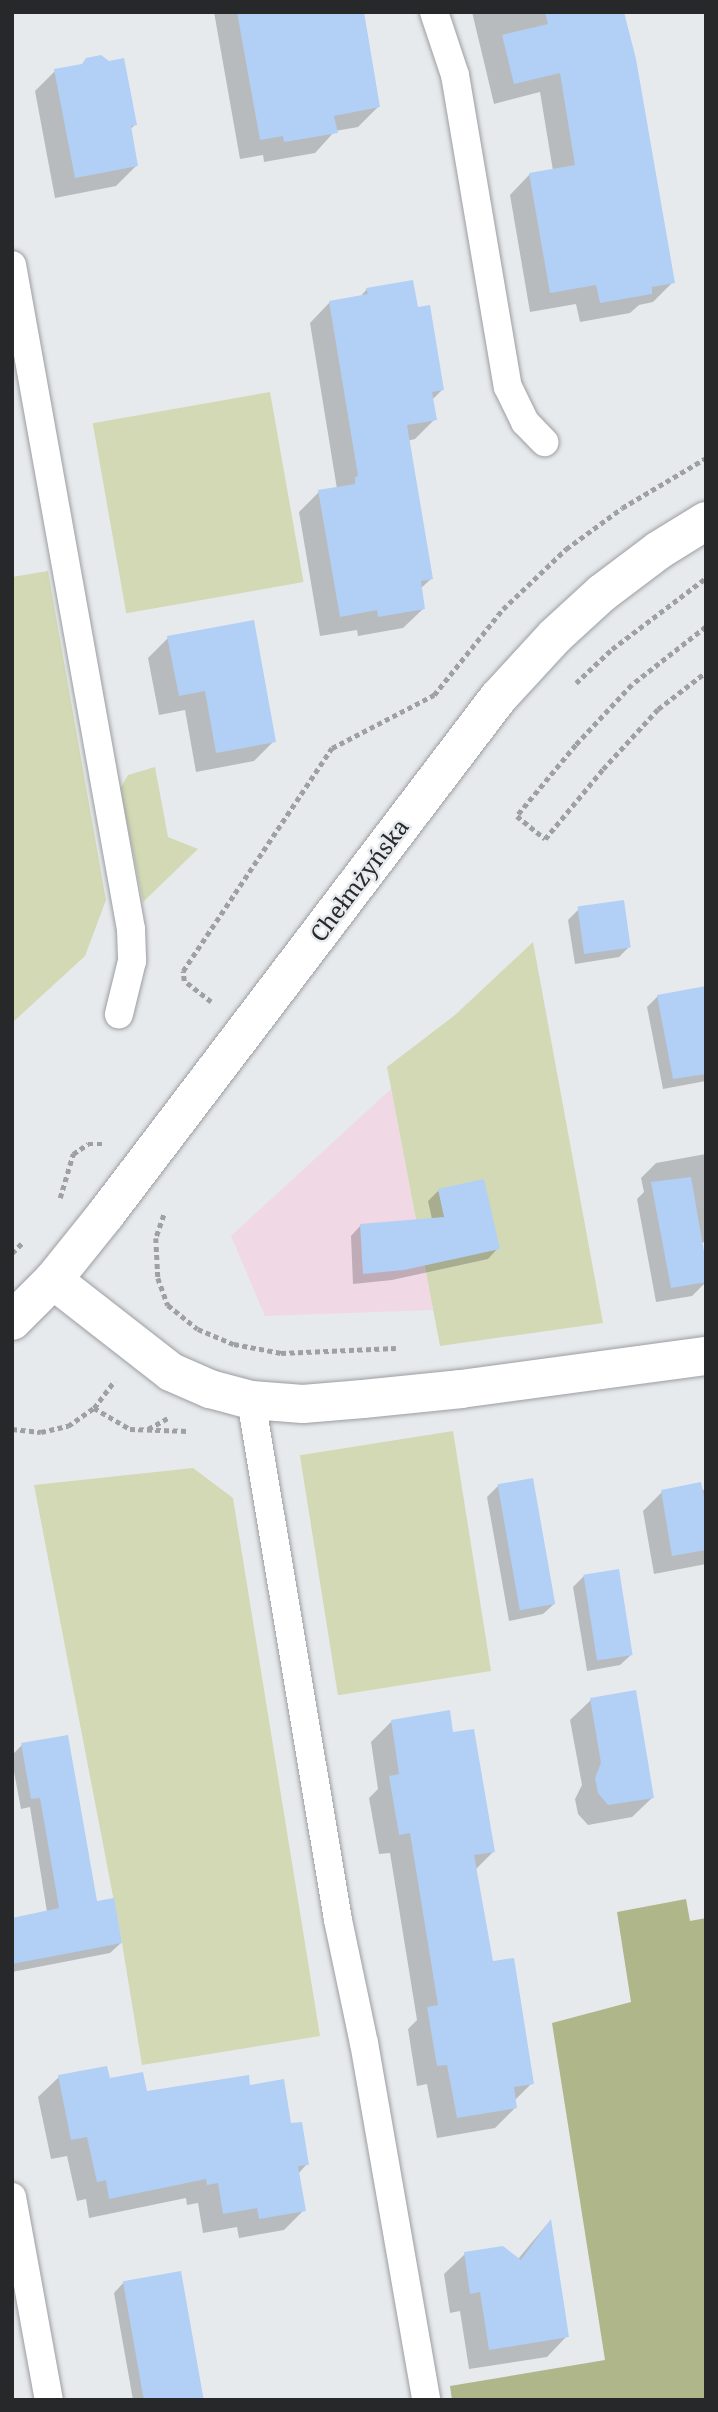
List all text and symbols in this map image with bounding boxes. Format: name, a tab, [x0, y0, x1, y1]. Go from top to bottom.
street label: Chełmżyńska	[304, 813, 414, 947]

